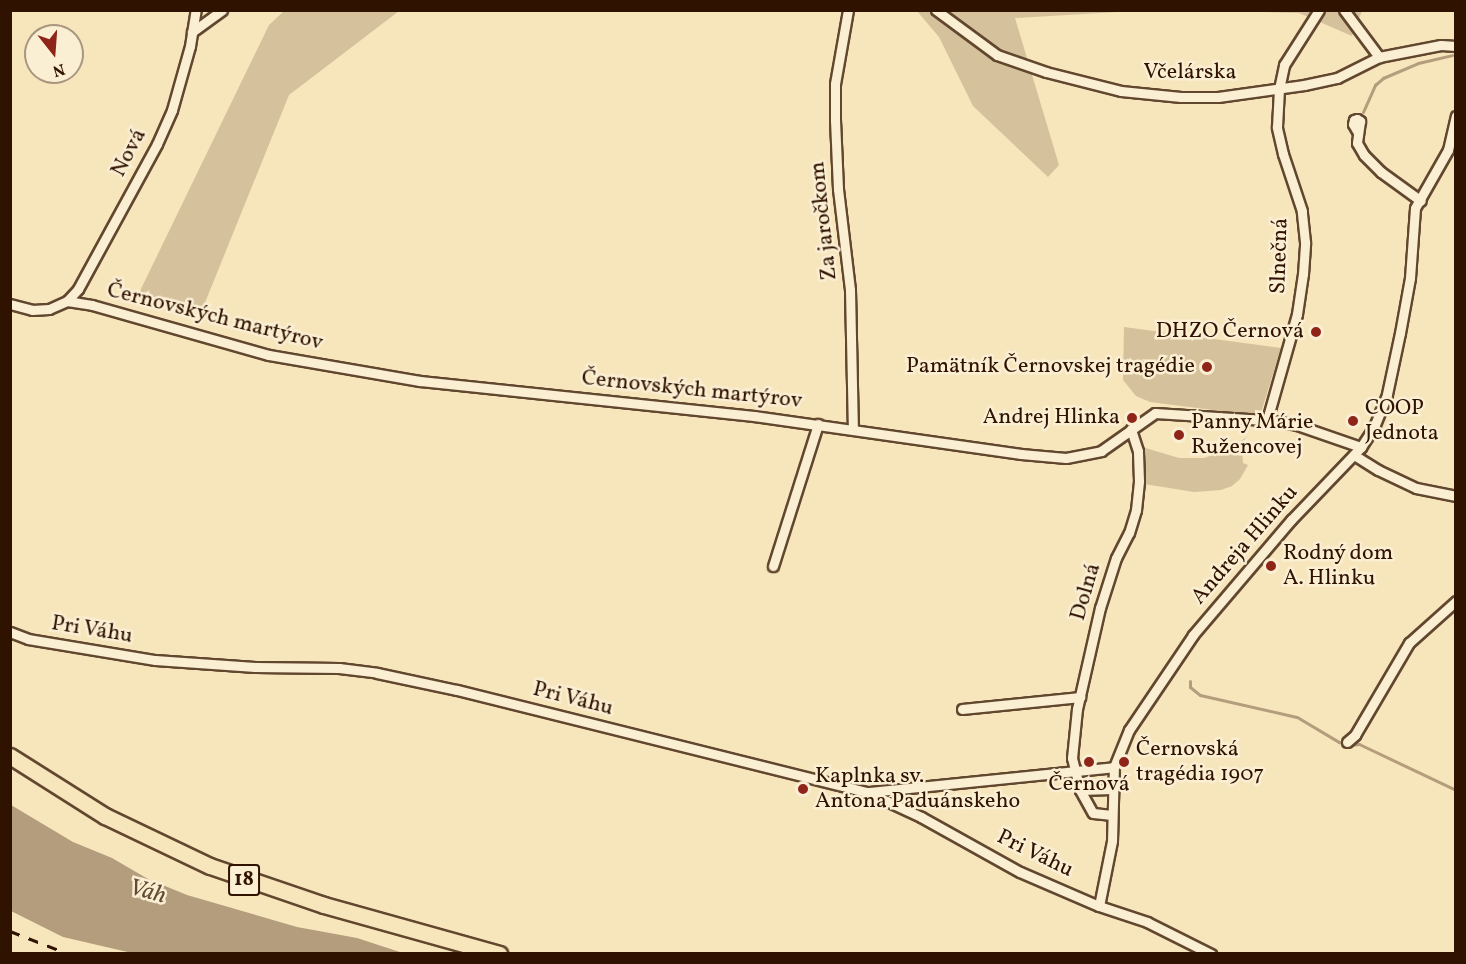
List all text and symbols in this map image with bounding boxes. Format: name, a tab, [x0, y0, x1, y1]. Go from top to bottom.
north arrow	[24, 24, 84, 84]
text: N	[50, 57, 67, 82]
street label: Včelárska	[1144, 60, 1236, 86]
street label: Nová	[106, 125, 152, 181]
street label: Za jaročkom	[805, 160, 843, 282]
street label: Slnečná	[1265, 217, 1295, 295]
street label: Černovských martýrov	[104, 277, 326, 357]
place label: DHZO Černová	[1156, 319, 1304, 345]
marker: DHZO Černová	[1309, 325, 1323, 339]
place label: Pamätník Černovskej tragédie	[906, 354, 1195, 380]
marker: Pamätník Černovskej tragédie	[1200, 360, 1214, 374]
street label: Černovských martýrov	[580, 365, 804, 415]
place label: COOP Jednota	[1365, 395, 1439, 446]
place label: Andrej Hlinka	[983, 405, 1120, 431]
place label: Panny Márie Ružencovej	[1191, 409, 1314, 460]
marker: Andrej Hlinka	[1125, 411, 1139, 425]
marker: COOP Jednota	[1346, 414, 1360, 428]
marker: Panny Márie Ružencovej	[1172, 428, 1186, 442]
street label: Andreja Hlinku	[1186, 480, 1304, 610]
place label: Rodný dom A. Hlinku	[1283, 540, 1394, 592]
marker: Rodný dom A. Hlinku	[1264, 559, 1278, 573]
street label: Dolná	[1065, 560, 1107, 624]
street label: Pri Váhu	[49, 611, 135, 649]
street label: Pri Váhu	[530, 676, 616, 722]
place label: Černovská tragédia 1907	[1136, 736, 1264, 788]
marker: Černová	[1082, 755, 1096, 769]
marker: Černovská tragédia 1907	[1117, 755, 1131, 769]
place label: Kaplnka sv. Antona Paduánskeho	[815, 763, 1020, 814]
place label: Černová	[1048, 772, 1130, 798]
marker: Kaplnka sv. Antona Paduánskeho	[796, 782, 810, 796]
street label: Pri Váhu	[992, 824, 1078, 884]
road number: 18	[228, 862, 260, 898]
water label: Váh	[125, 874, 169, 912]

